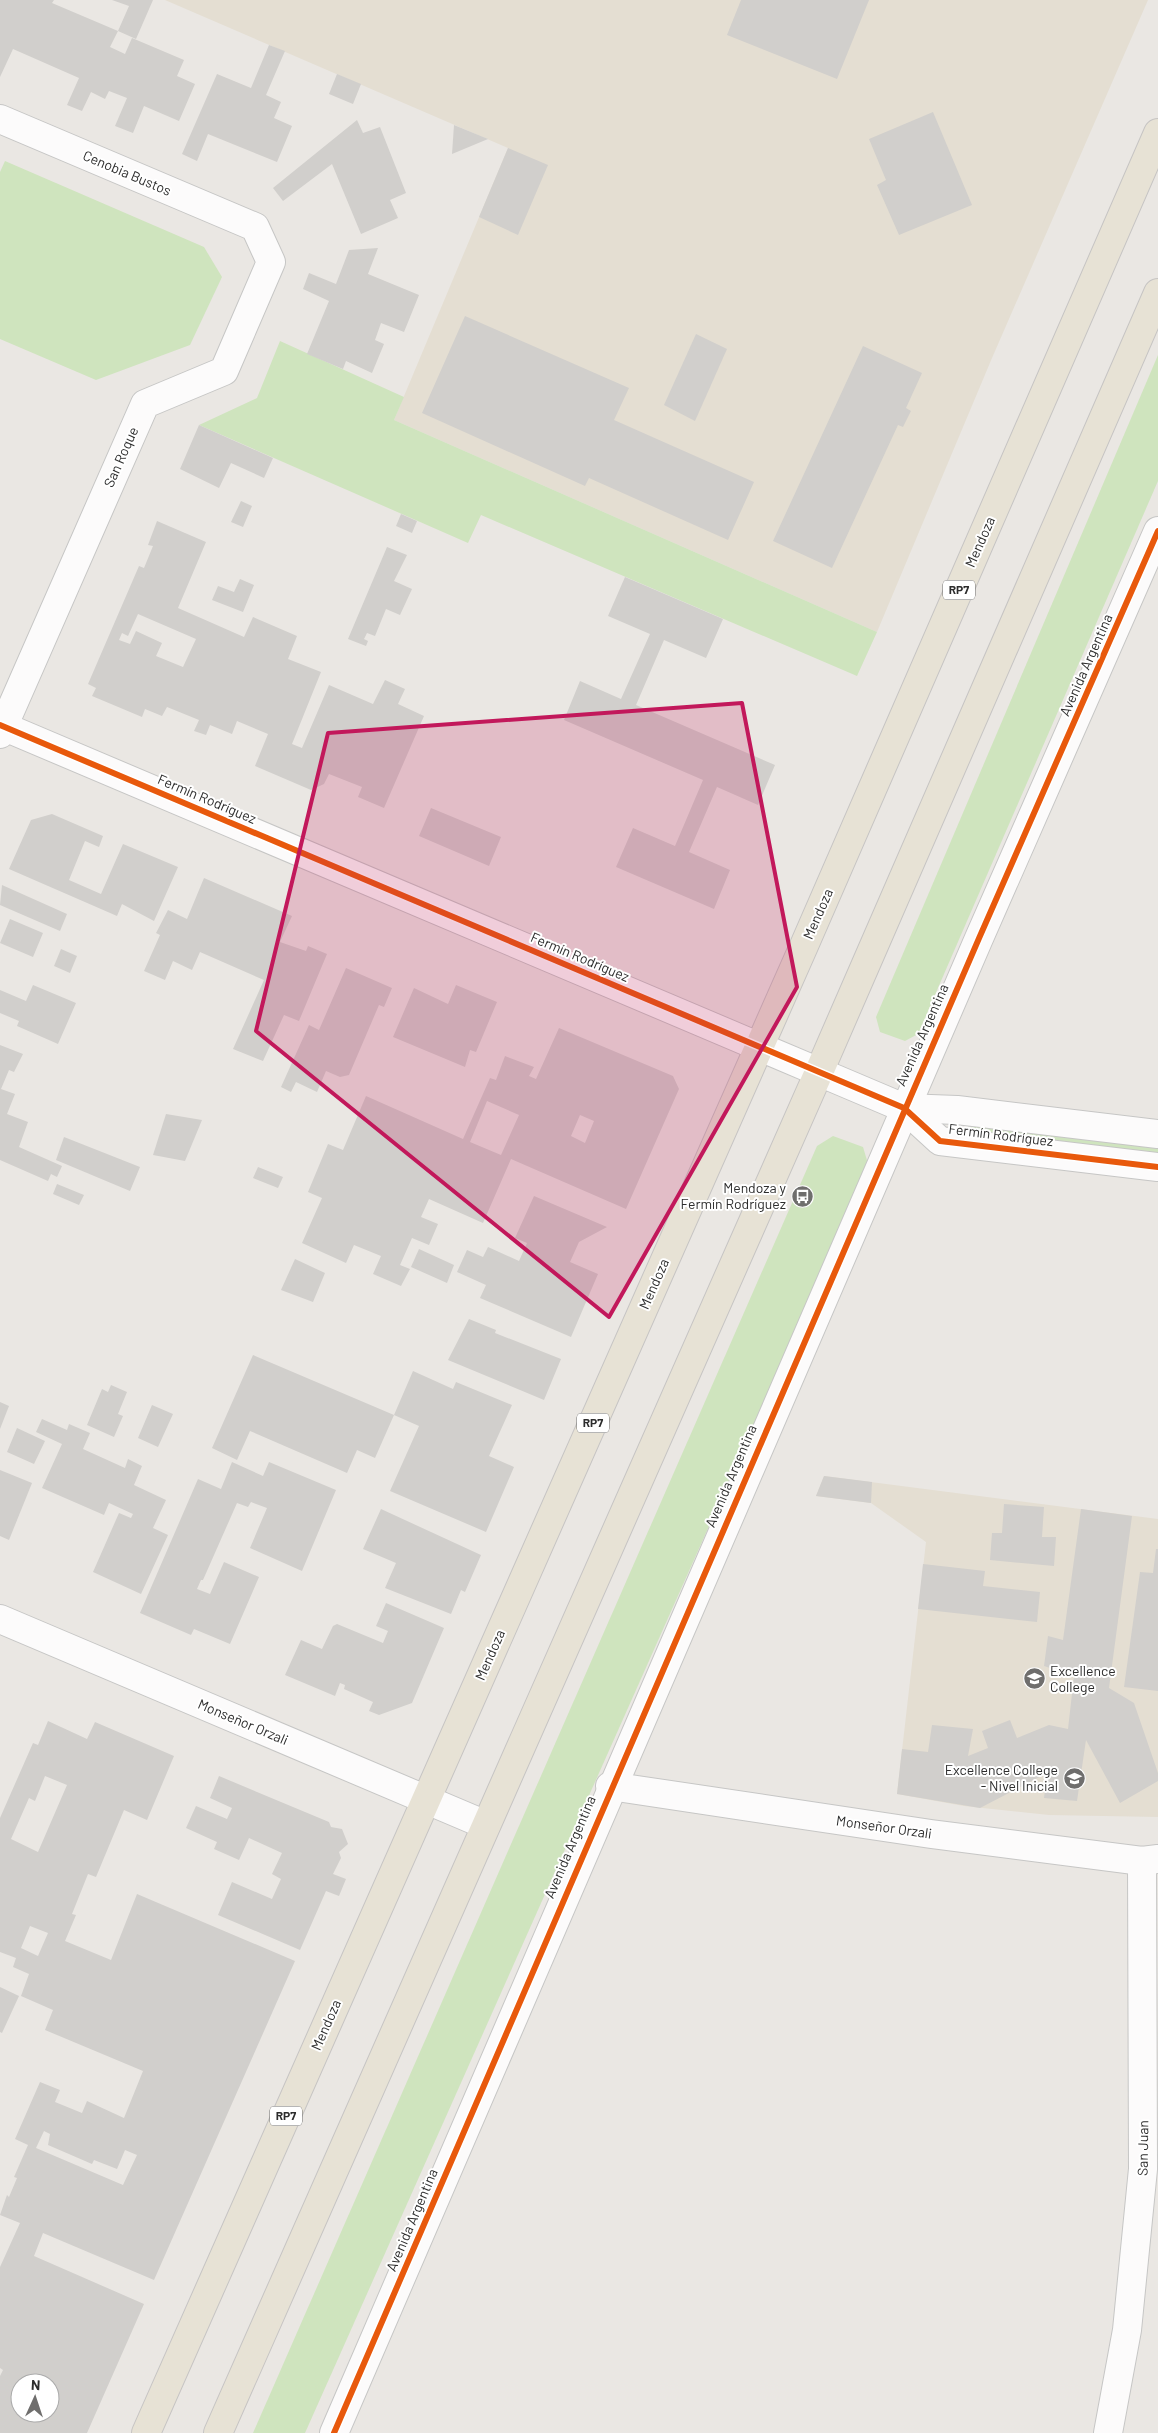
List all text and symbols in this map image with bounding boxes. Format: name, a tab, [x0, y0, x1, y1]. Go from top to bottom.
street label: Cenobia Bustos	[80, 146, 174, 199]
street label: San Roque	[100, 424, 141, 490]
street label: Mendoza	[961, 514, 998, 570]
road number: RP7	[943, 580, 975, 600]
street label: Avenida Argentina	[1055, 611, 1116, 718]
street label: Fermín Rodríguez	[155, 770, 259, 827]
street label: Mendoza	[799, 886, 836, 942]
street label: Fermín Rodríguez	[528, 928, 632, 985]
street label: Avenida Argentina	[891, 981, 952, 1088]
street label: Fermín Rodríguez	[948, 1120, 1054, 1149]
place label: Mendoza y Fermín Rodríguez	[681, 1179, 787, 1212]
bus stop icon: Mendoza y Fermín Rodríguez	[790, 1184, 814, 1208]
street label: Mendoza	[635, 1256, 672, 1312]
road number: RP7	[577, 1414, 609, 1432]
street label: Avenida Argentina	[701, 1422, 760, 1530]
street label: Mendoza	[471, 1627, 508, 1683]
place label: Excellence College	[1050, 1662, 1116, 1695]
school or university icon: Excellence College	[1022, 1667, 1046, 1691]
street label: Monseñor Orzali	[195, 1695, 291, 1748]
place label: Excellence College - Nivel Inicial	[945, 1761, 1058, 1794]
school or university icon: Excellence College - Nivel Inicial	[1062, 1766, 1086, 1790]
street label: Avenida Argentina	[540, 1793, 599, 1901]
street label: Monseñor Orzali	[835, 1811, 933, 1842]
street label: Mendoza	[307, 1997, 344, 2053]
road number: RP7	[270, 2106, 302, 2126]
street label: San Juan	[1134, 2120, 1151, 2176]
street label: Avenida Argentina	[382, 2166, 441, 2274]
north arrow	[10, 2373, 60, 2423]
text: N	[31, 2376, 41, 2393]

